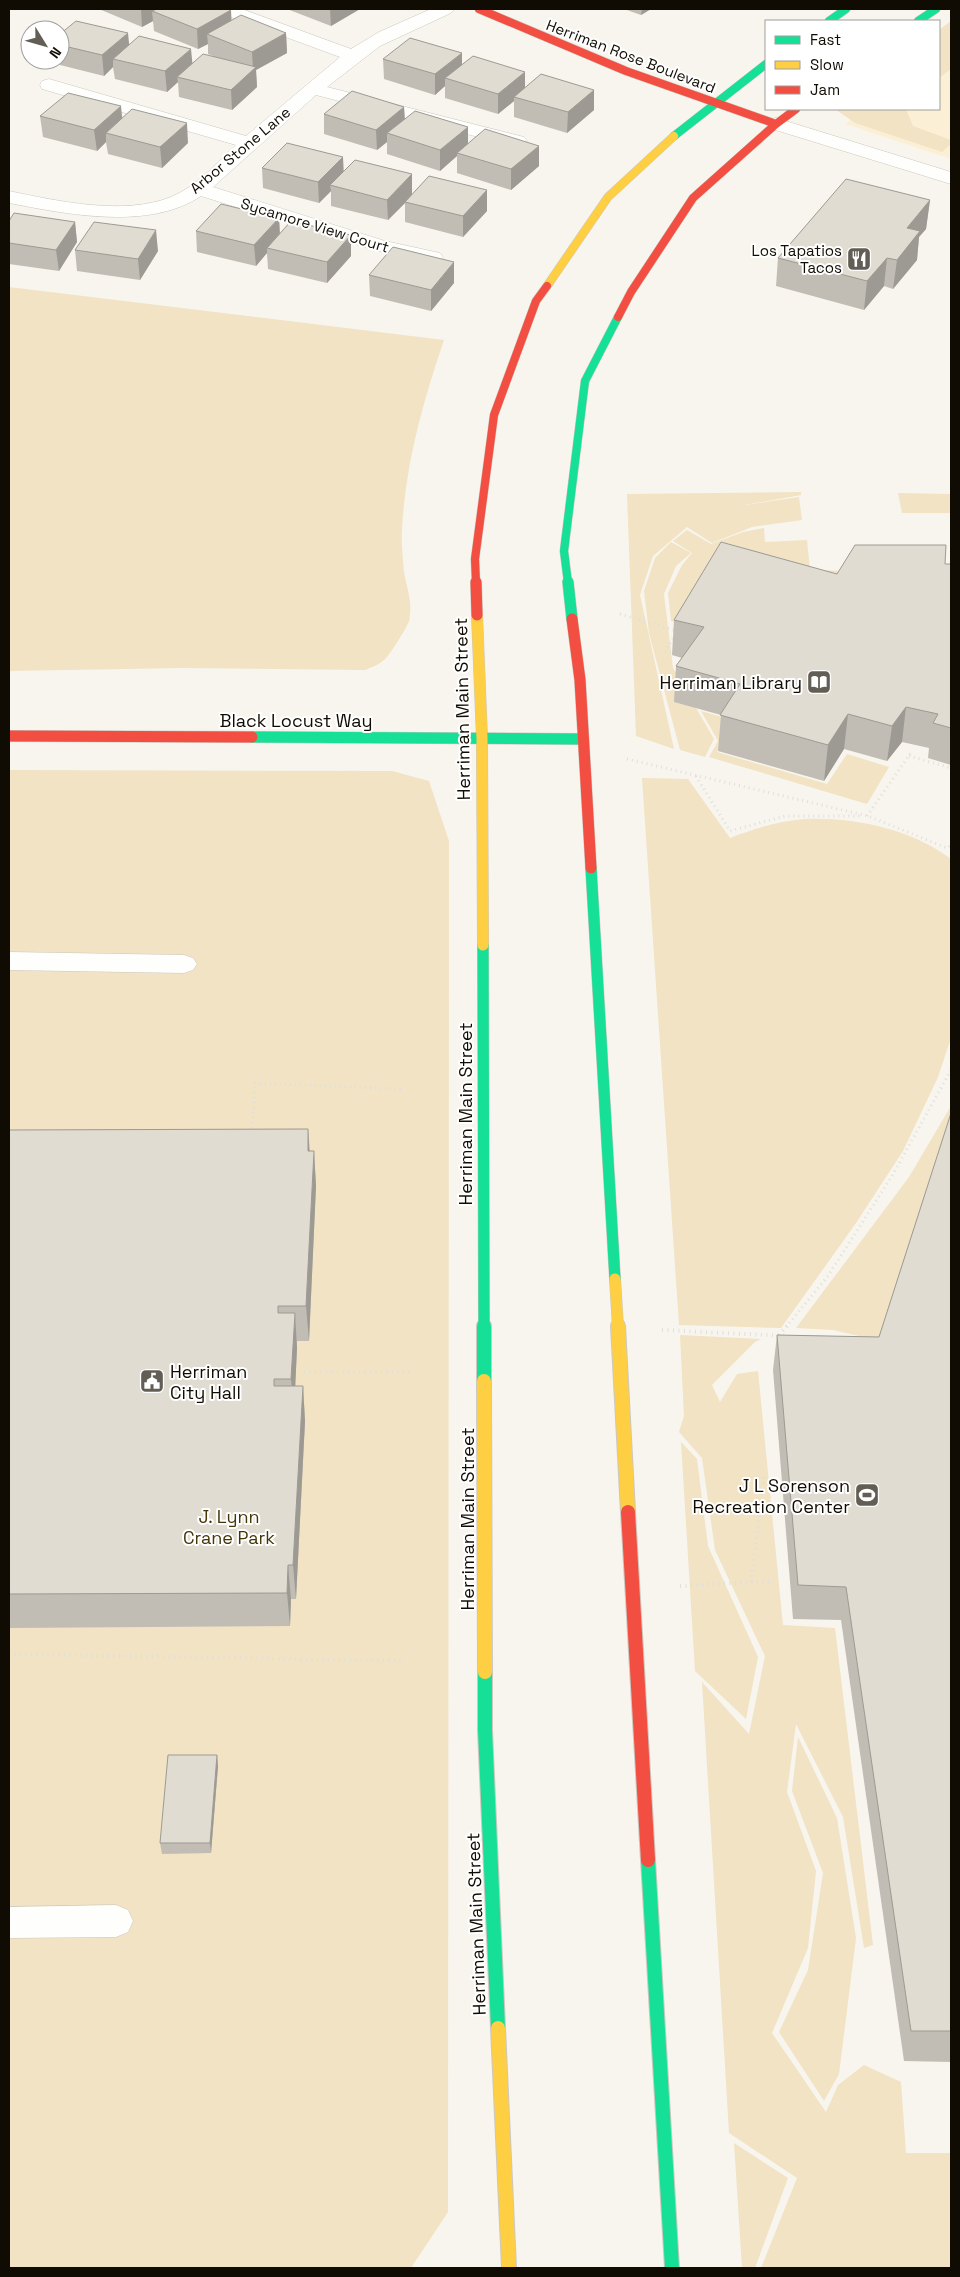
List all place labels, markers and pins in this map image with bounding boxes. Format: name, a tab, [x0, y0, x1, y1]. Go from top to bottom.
place label: Los Tapatios Tacos	[752, 241, 842, 277]
restaurant icon: Los Tapatios Tacos	[846, 246, 872, 272]
library icon: Herriman Library	[806, 669, 832, 695]
place label: Herriman Library	[660, 671, 802, 694]
place label: Herriman City Hall	[170, 1360, 247, 1404]
public building icon: Herriman City Hall	[139, 1368, 165, 1394]
place label: J L Sorenson Recreation Center	[692, 1474, 850, 1518]
sports icon: J L Sorenson Recreation Center	[854, 1482, 880, 1508]

